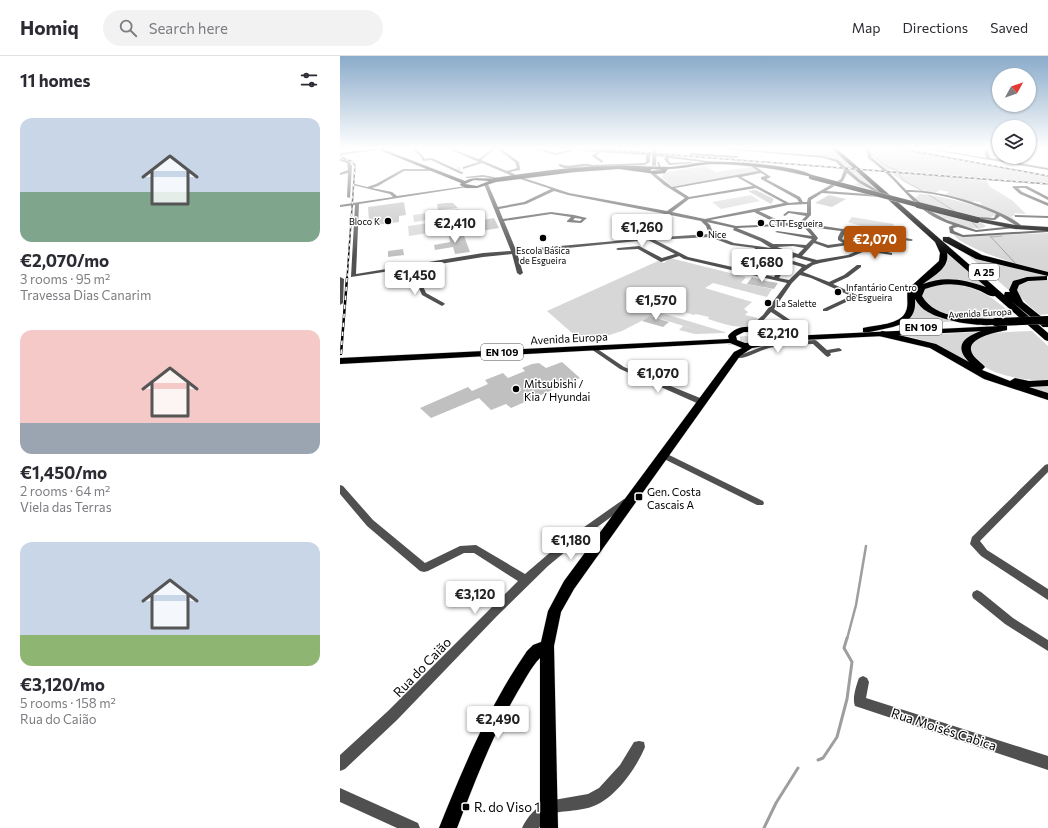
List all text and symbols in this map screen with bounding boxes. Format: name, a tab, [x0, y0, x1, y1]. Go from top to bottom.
search box	[103, 10, 383, 46]
text: Homiq	[20, 16, 79, 39]
icon: search	[117, 17, 139, 39]
text: Search here	[149, 19, 228, 37]
text: Map	[852, 19, 881, 36]
text: Directions	[903, 19, 968, 36]
text: Saved	[990, 19, 1028, 36]
north arrow	[992, 68, 1036, 112]
map controls	[992, 68, 1036, 164]
icon: filters	[298, 69, 320, 91]
text: 11 homes	[20, 70, 90, 91]
button: layers	[992, 120, 1036, 164]
icon: home	[134, 144, 206, 216]
pin: €2,410	[422, 210, 488, 244]
pin: €1,260	[609, 214, 675, 248]
text: €2,410	[434, 215, 476, 231]
place label: Bloco K	[349, 216, 380, 227]
marker: Bloco K	[383, 216, 393, 226]
marker: CTT Esgueira	[756, 218, 766, 228]
place label: CTT Esgueira	[769, 218, 823, 229]
text: €1,260	[621, 219, 663, 235]
pin: €2,070	[842, 226, 908, 260]
marker: Nice	[695, 229, 705, 239]
place label: Nice	[708, 229, 727, 240]
text: €2,070	[853, 231, 897, 247]
marker: Escola Básica de Esgueira	[538, 233, 548, 243]
place label: Escola Básica de Esgueira	[516, 245, 570, 266]
pin: €1,680	[729, 249, 795, 283]
text: €2,070/mo	[20, 250, 109, 271]
text: €1,680	[741, 254, 783, 270]
pin: €1,450	[382, 262, 448, 296]
road number: A 25	[969, 264, 999, 280]
text: €1,450	[394, 267, 436, 283]
text: 3 rooms · 95 m²	[20, 271, 110, 287]
place label: Infantário Centro de Esgueira	[846, 282, 917, 303]
text: Travessa Dias Canarim	[20, 287, 151, 303]
pin: €1,570	[623, 287, 689, 321]
marker: Infantário Centro de Esgueira	[833, 287, 843, 297]
text: €1,570	[635, 292, 677, 308]
marker: La Salette	[763, 298, 773, 308]
place label: La Salette	[776, 298, 817, 309]
street label: Avenida Europa	[948, 306, 1012, 320]
road number: EN 109	[900, 319, 942, 335]
pin: €2,210	[745, 320, 811, 354]
text: €2,210	[757, 325, 799, 341]
street label: Avenida Europa	[530, 329, 608, 347]
road number: EN 109	[481, 344, 523, 360]
icon: home	[134, 356, 206, 428]
pin: €1,070	[625, 360, 691, 394]
text: €1,070	[637, 365, 679, 381]
place label: Mitsubishi / Kia / Hyundai	[524, 377, 591, 403]
marker: Mitsubishi / Kia / Hyundai	[511, 384, 521, 394]
text: €1,450/mo	[20, 462, 107, 483]
text: 2 rooms · 64 m²	[20, 483, 110, 499]
place label: Gen. Costa Cascais A	[647, 485, 701, 511]
marker: Gen. Costa Cascais A	[634, 492, 644, 502]
text: Viela das Terras	[20, 499, 112, 515]
pin: €1,180	[538, 527, 604, 561]
text: €1,180	[551, 532, 591, 548]
icon: home	[134, 568, 206, 640]
pin: €3,120	[442, 581, 508, 615]
text: €3,120	[455, 586, 495, 602]
street label: Rua do Caião	[390, 634, 454, 700]
text: €3,120/mo	[20, 674, 105, 695]
text: 5 rooms · 158 m²	[20, 695, 116, 711]
street label: Rua Moisés Cabica	[889, 704, 999, 754]
pin: €2,490	[465, 706, 531, 740]
text: Rua do Caião	[20, 711, 97, 727]
text: €2,490	[476, 711, 520, 727]
place label: R. do Viso 1	[474, 799, 540, 815]
marker: R. do Viso 1	[461, 802, 471, 812]

